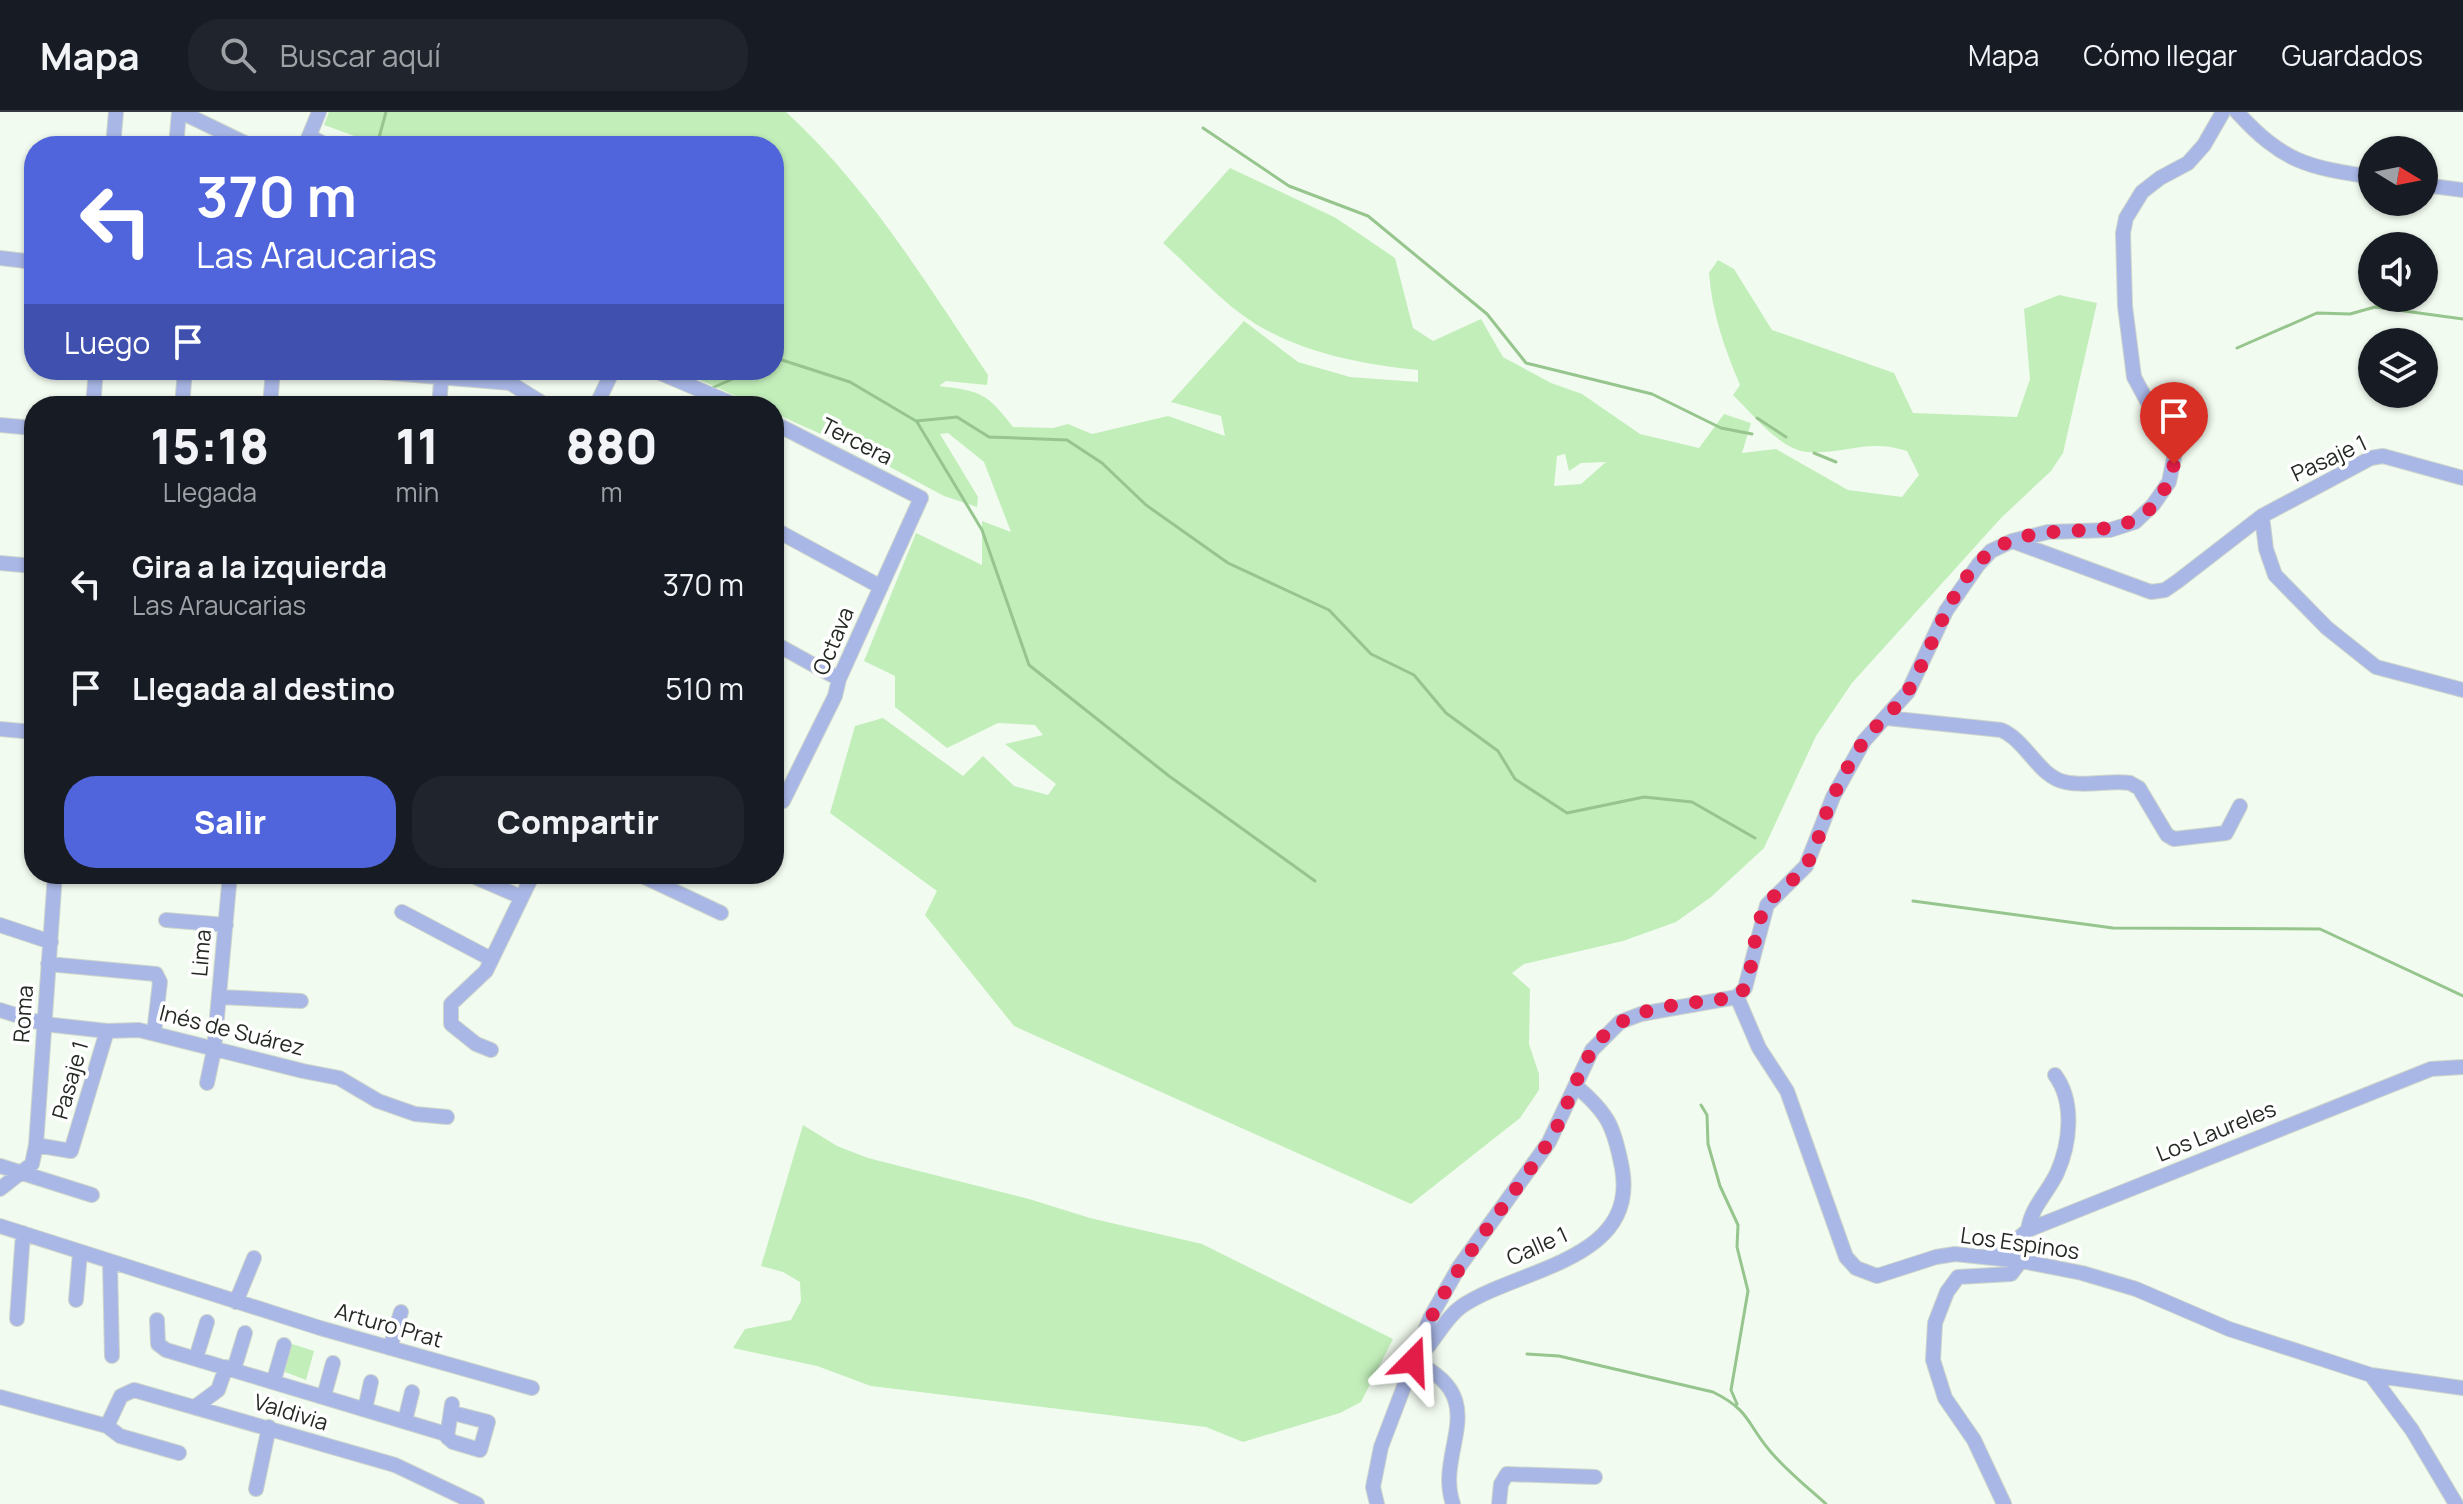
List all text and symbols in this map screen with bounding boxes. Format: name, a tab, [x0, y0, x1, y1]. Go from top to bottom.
search box	[188, 19, 748, 91]
text: Mapa	[40, 29, 140, 81]
icon: search	[216, 33, 260, 77]
text: Buscar aquí	[280, 35, 441, 76]
text: Mapa	[1968, 36, 2039, 74]
text: Cómo llegar	[2083, 36, 2237, 74]
text: Guardados	[2281, 36, 2423, 74]
north arrow	[2358, 136, 2438, 216]
map controls	[2358, 136, 2438, 408]
text: 370 m	[196, 157, 357, 234]
icon: left	[64, 168, 168, 272]
text: Las Araucarias	[196, 230, 437, 279]
button: sound	[2358, 232, 2438, 312]
icon: arrive	[166, 320, 210, 364]
text: Luego	[64, 322, 150, 363]
button: layers	[2358, 328, 2438, 408]
pin	[2140, 382, 2208, 464]
icon: arrive	[2152, 394, 2196, 438]
street label: Tercera	[816, 410, 898, 472]
text: 15:18	[150, 413, 269, 478]
text: 11	[396, 413, 439, 478]
text: 880	[565, 413, 658, 478]
street label: Pasaje 1	[2286, 427, 2372, 489]
text: Llegada	[163, 474, 257, 510]
text: min	[396, 474, 439, 510]
text: m	[601, 474, 623, 510]
text: Gira a la izquierda	[132, 546, 387, 587]
icon: left	[64, 562, 108, 606]
text: 370 m	[663, 564, 744, 605]
text: Las Araucarias	[132, 587, 306, 623]
street label: Octava	[805, 602, 861, 680]
icon: arrive	[64, 666, 108, 710]
text: Llegada al destino	[132, 668, 395, 709]
text: 510 m	[665, 668, 744, 709]
button: Salir	[64, 776, 396, 868]
button: Compartir	[412, 776, 744, 868]
street label: Lima	[184, 928, 218, 978]
street label: Roma	[6, 984, 40, 1044]
street label: Inés de Suárez	[156, 997, 308, 1063]
street label: Pasaje 1	[45, 1037, 95, 1123]
street label: Los Laureles	[2152, 1093, 2280, 1169]
street label: Calle 1	[1502, 1219, 1572, 1273]
street label: Los Espinos	[1959, 1220, 2081, 1266]
street label: Arturo Prat	[332, 1295, 447, 1355]
position arrow	[1371, 1319, 1455, 1403]
street label: Valdivia	[250, 1386, 332, 1438]

